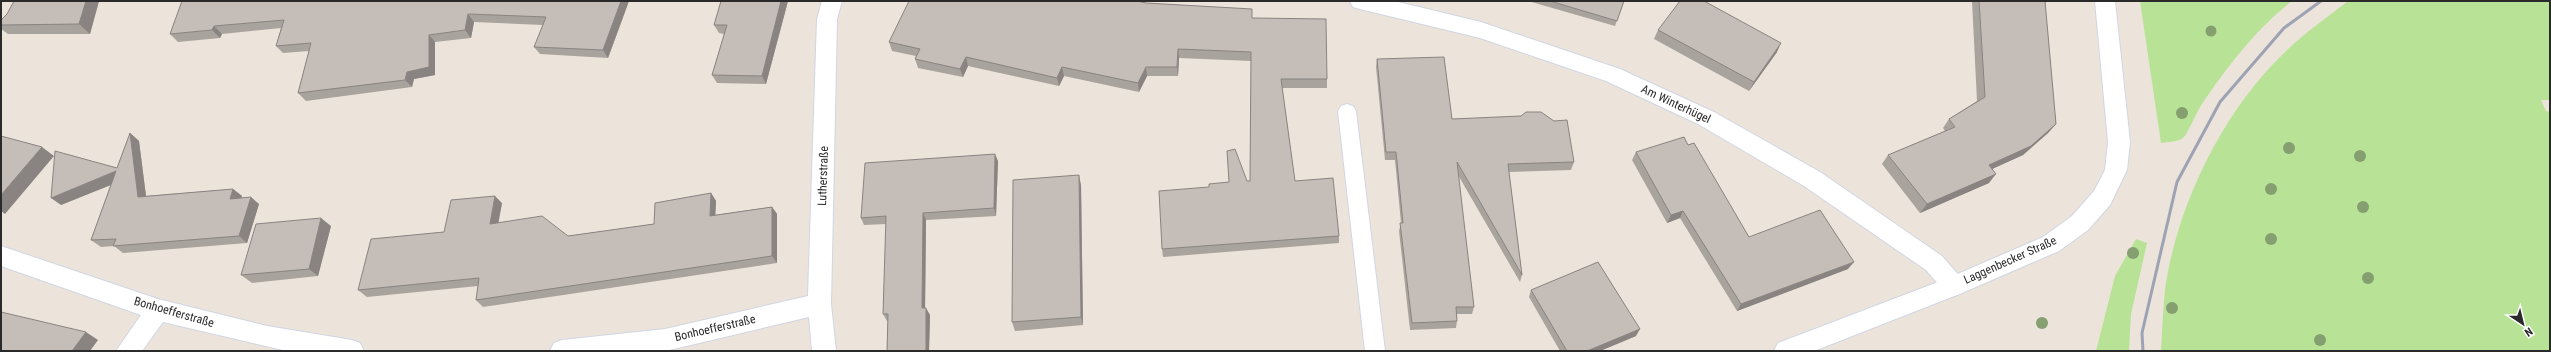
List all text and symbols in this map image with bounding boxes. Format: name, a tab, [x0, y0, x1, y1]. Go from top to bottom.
street label: Am Winterhügel	[1639, 82, 1713, 126]
street label: Lutherstraße	[815, 145, 831, 206]
street label: Laggenbecker Straße	[1961, 233, 2059, 287]
street label: Bonhoefferstraße	[132, 294, 216, 330]
north arrow	[2503, 304, 2543, 344]
street label: Bonhoefferstraße	[673, 312, 757, 344]
text: N	[2522, 325, 2535, 339]

